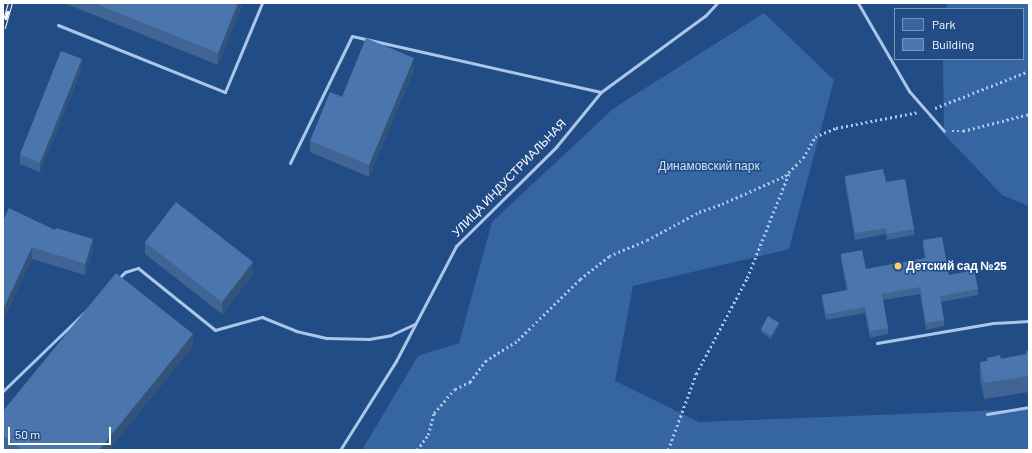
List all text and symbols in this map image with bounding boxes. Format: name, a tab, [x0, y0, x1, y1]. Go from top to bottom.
legend	[894, 8, 1024, 60]
text: Park	[932, 17, 956, 31]
text: Building	[932, 37, 974, 51]
street label: УЛИЦА ИНДУСТРИАЛЬНАЯ	[449, 116, 569, 240]
park label: Динамовский парк	[658, 159, 760, 173]
place label: Детский сад №25	[906, 259, 1007, 273]
marker: Детский сад №25	[893, 261, 903, 271]
scale bar	[10, 419, 113, 445]
text: 50 m	[15, 427, 40, 441]

